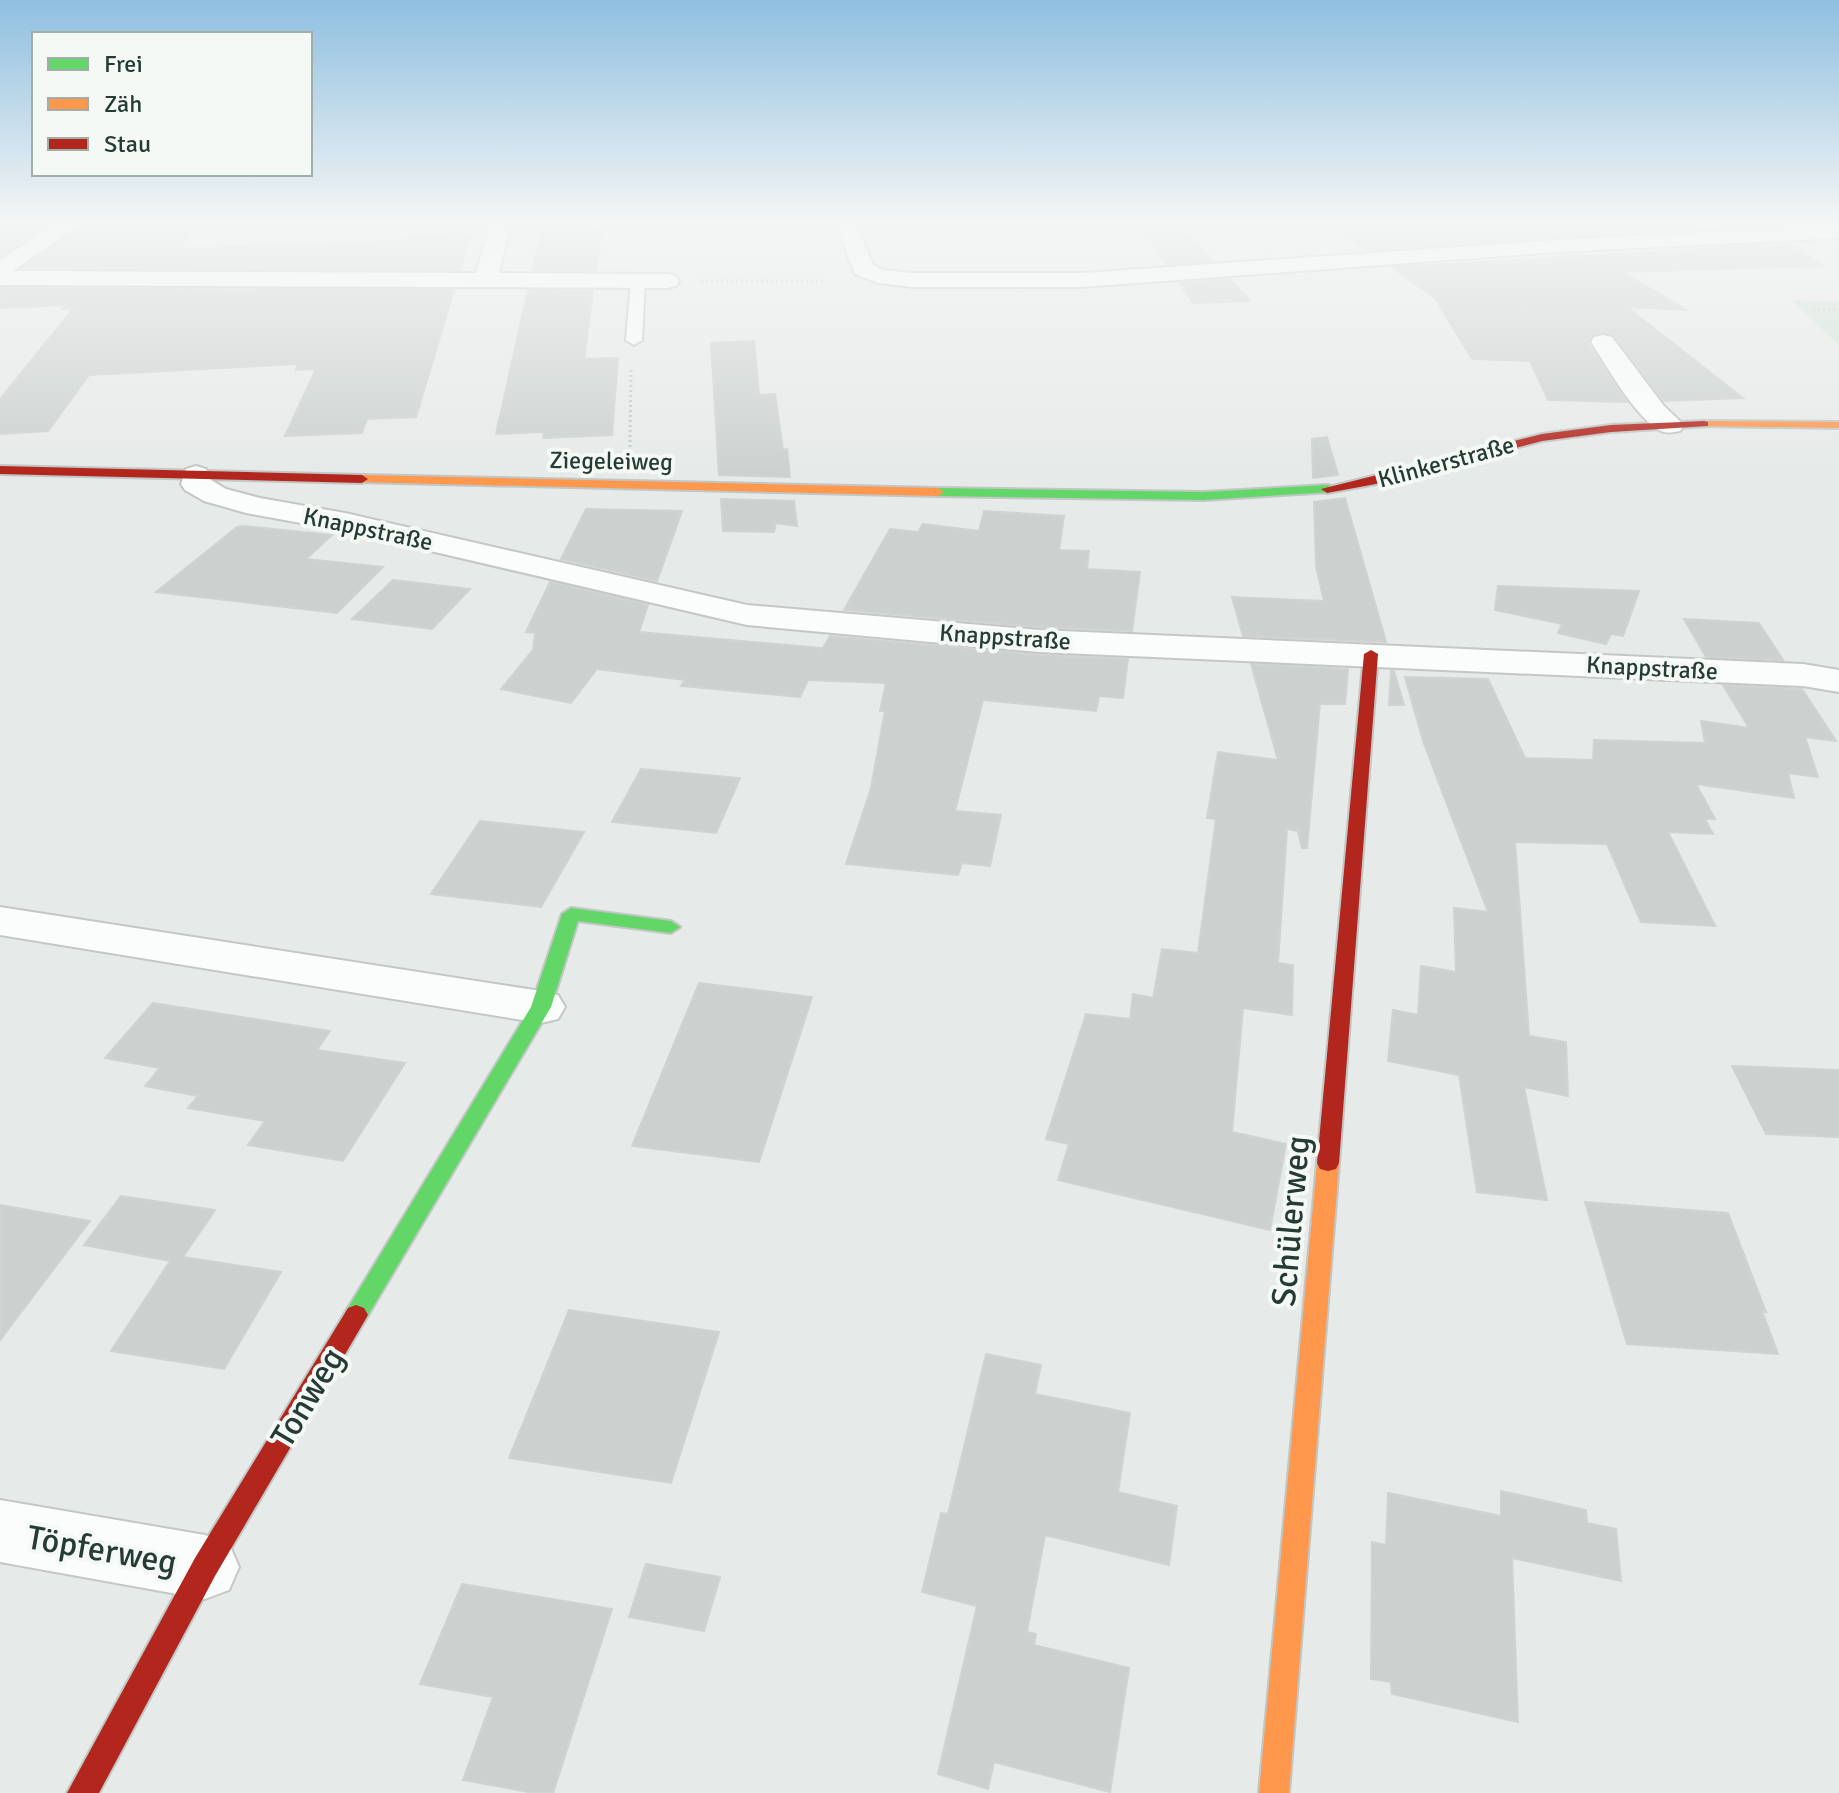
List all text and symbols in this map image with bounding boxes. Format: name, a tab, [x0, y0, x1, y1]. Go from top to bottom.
legend	[32, 32, 312, 176]
text: Frei	[104, 49, 143, 79]
text: Zäh	[104, 89, 142, 119]
text: Stau	[104, 129, 151, 159]
street label: Klinkerstraße	[1374, 429, 1518, 495]
street label: Ziegeleiweg	[549, 445, 673, 477]
street label: Knappstraße	[300, 501, 436, 557]
street label: Knappstraße	[938, 617, 1072, 657]
street label: Knappstraße	[1585, 650, 1719, 686]
street label: Schülerweg	[1263, 1134, 1319, 1308]
street label: Tonweg	[262, 1340, 354, 1455]
street label: Töpferweg	[24, 1516, 180, 1584]

